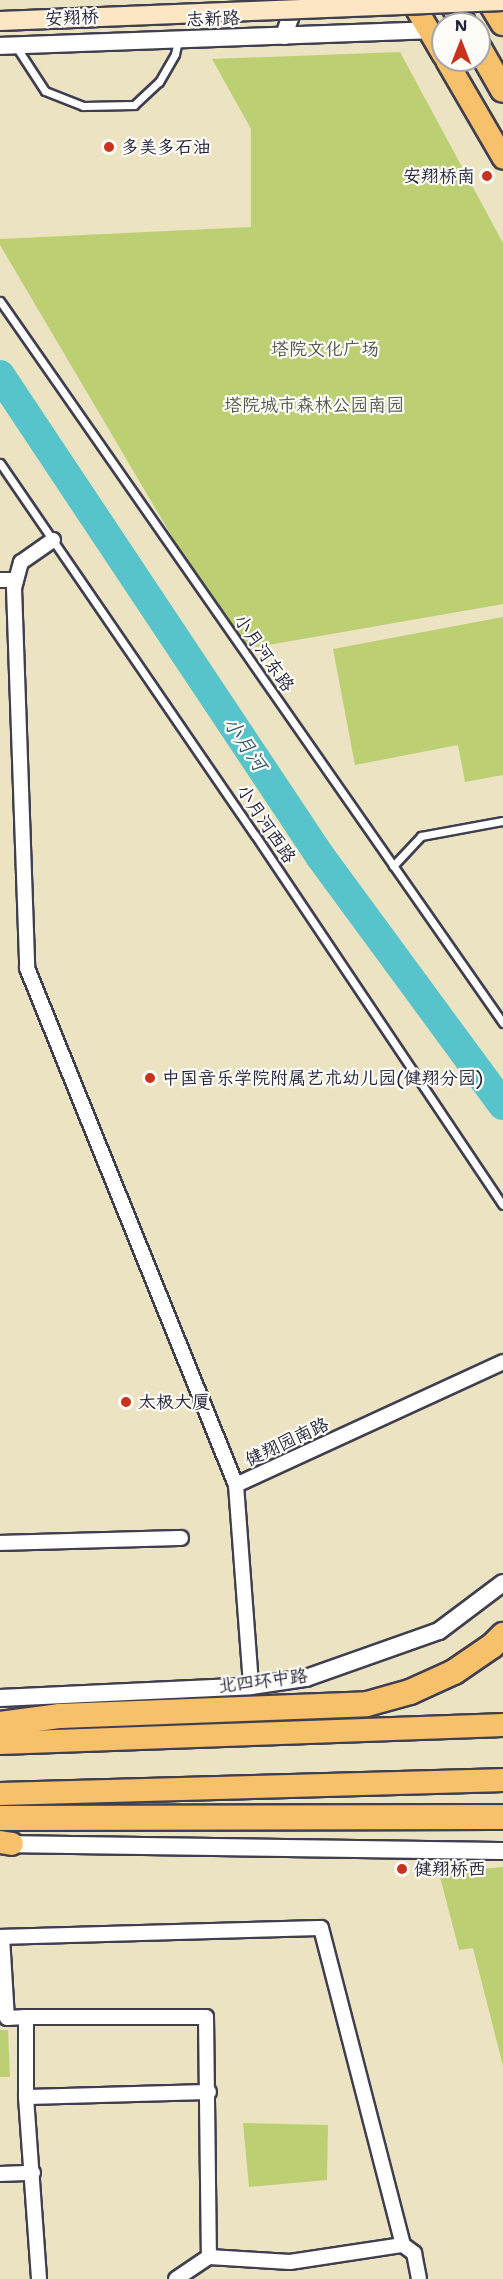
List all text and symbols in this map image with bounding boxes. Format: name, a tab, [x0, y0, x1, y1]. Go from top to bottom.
street label: 安翔桥	[44, 6, 100, 30]
street label: 志新路	[186, 7, 240, 31]
north arrow	[431, 12, 491, 72]
text: N	[455, 15, 467, 36]
place label: 多美多石油	[121, 136, 211, 158]
marker: 多美多石油	[102, 140, 116, 154]
place label: 安翔桥南	[403, 165, 475, 187]
marker: 安翔桥南	[480, 169, 494, 183]
park label: 塔院文化广场	[271, 338, 379, 360]
park label: 塔院城市森林公园南园	[224, 394, 404, 416]
street label: 小月河东路	[229, 610, 299, 696]
water label: 小月河	[218, 712, 272, 776]
street label: 小月河西路	[232, 781, 300, 867]
place label: 中国音乐学院附属艺术幼儿园(健翔分园)	[162, 1067, 483, 1089]
marker: 中国音乐学院附属艺术幼儿园(健翔分园)	[143, 1071, 157, 1085]
place label: 太极大厦	[138, 1391, 210, 1413]
marker: 太极大厦	[119, 1395, 133, 1409]
street label: 健翔园南路	[242, 1413, 332, 1471]
street label: 北四环中路	[217, 1665, 309, 1697]
place label: 健翔桥西	[414, 1858, 486, 1880]
marker: 健翔桥西	[395, 1862, 409, 1876]

